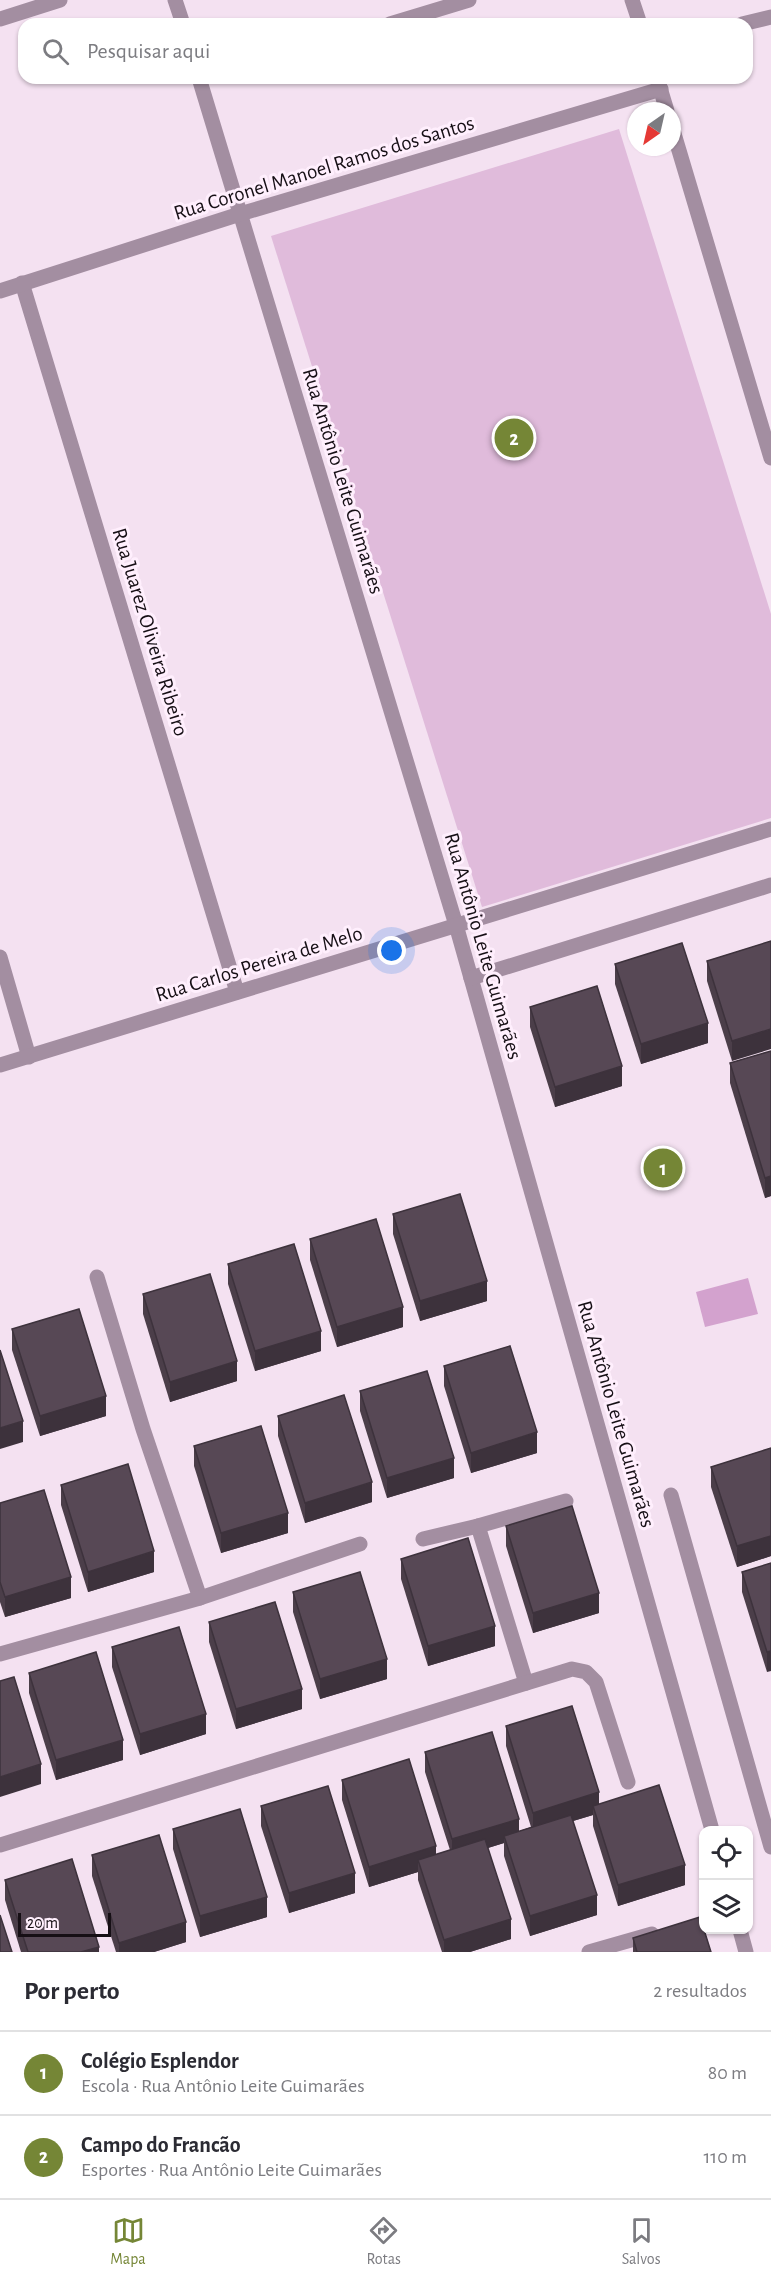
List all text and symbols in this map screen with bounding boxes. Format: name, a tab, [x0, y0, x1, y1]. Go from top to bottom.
search box	[18, 18, 753, 84]
icon: search	[39, 35, 72, 68]
text: Pesquisar aqui	[87, 40, 210, 62]
north arrow	[627, 102, 681, 156]
street label: Rua Coronel Manoel Ramos dos Santos	[171, 112, 477, 224]
street label: Rua Antônio Leite Guimarães	[299, 366, 387, 596]
pin: 2	[494, 416, 534, 460]
street label: Rua Juarez Oliveira Ribeiro	[108, 526, 192, 738]
street label: Rua Antônio Leite Guimarães	[441, 830, 525, 1062]
street label: Rua Carlos Pereira de Melo	[153, 922, 365, 1006]
your location	[377, 936, 406, 965]
pin: 1	[644, 1146, 682, 1190]
street label: Rua Antônio Leite Guimarães	[574, 1298, 658, 1530]
map controls	[699, 1826, 753, 1934]
button: locate	[699, 1826, 753, 1880]
button: layers	[699, 1880, 753, 1934]
scale bar	[18, 1910, 111, 1938]
text: 20 m	[27, 1915, 58, 1931]
text: Por perto	[24, 1978, 120, 2004]
text: 2 resultados	[653, 1981, 747, 2001]
text: Colégio Esplendor	[81, 2050, 239, 2072]
text: 1	[40, 2063, 47, 2083]
text: 80 m	[708, 2063, 747, 2083]
text: Escola · Rua Antônio Leite Guimarães	[81, 2076, 365, 2096]
text: Campo do Francão	[81, 2134, 241, 2156]
text: 2	[39, 2147, 48, 2167]
text: 110 m	[703, 2147, 747, 2167]
text: Esportes · Rua Antônio Leite Guimarães	[81, 2160, 382, 2180]
tab: Mapa	[110, 2214, 146, 2269]
tab: Rotas	[366, 2214, 401, 2269]
tab: Salvos	[622, 2214, 661, 2269]

